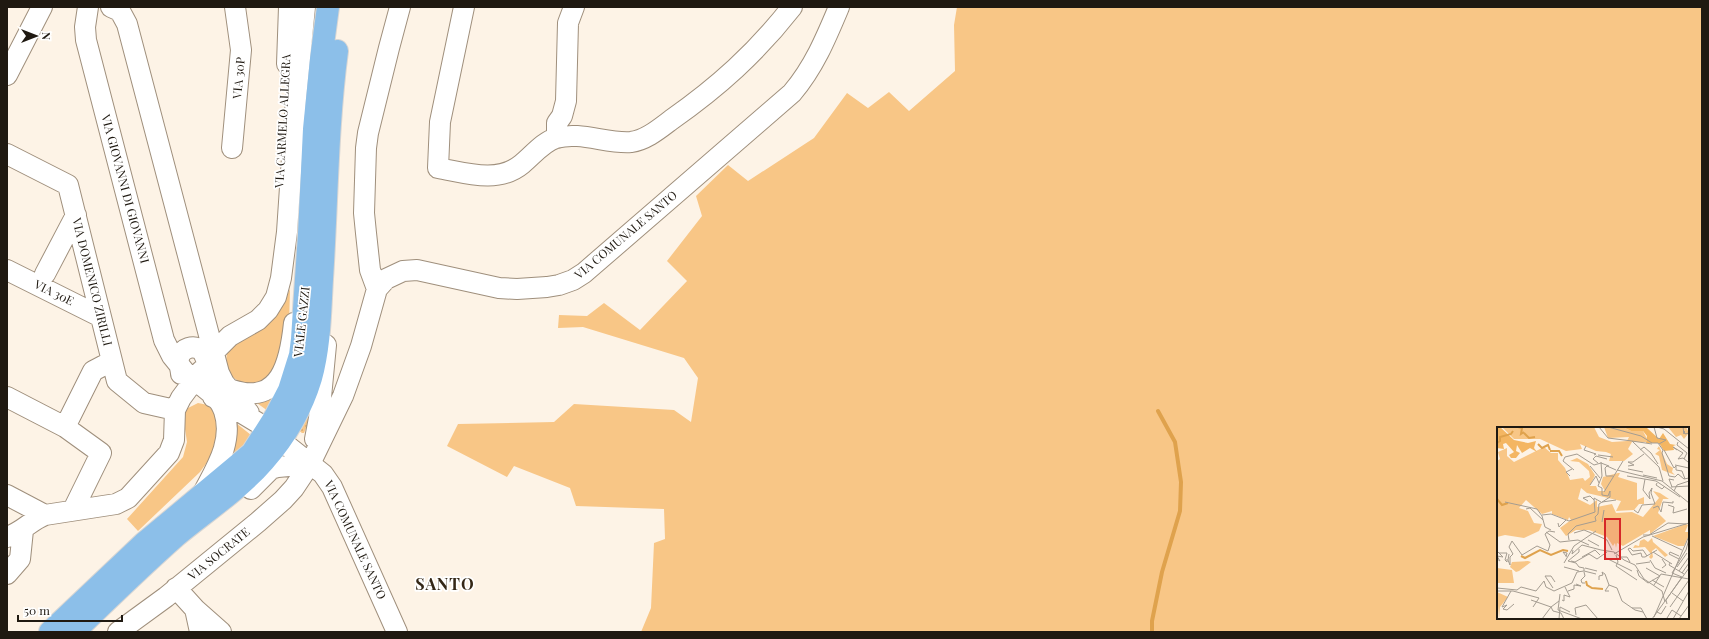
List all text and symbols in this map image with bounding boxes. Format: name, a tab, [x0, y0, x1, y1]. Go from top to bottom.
north arrow	[16, 16, 56, 56]
text: N	[39, 32, 54, 40]
street label: VIA CARMELO ALLEGRA	[270, 53, 294, 189]
street label: VIA 30P	[228, 56, 248, 100]
street label: VIA GIOVANNI DI GIOVANNI	[98, 112, 154, 265]
street label: VIA COMUNALE SANTO	[570, 186, 680, 283]
street label: VIA DOMENICO ZIRILLI	[69, 215, 117, 347]
street label: VIA 30E	[31, 275, 77, 309]
street label: VIALE GAZZI	[289, 286, 313, 359]
inset map	[1497, 427, 1689, 619]
street label: VIA COMUNALE SANTO	[321, 477, 391, 602]
street label: VIA SOCRATE	[183, 523, 253, 584]
district label: SANTO	[415, 573, 475, 594]
scale bar	[18, 597, 122, 623]
text: 50 m	[24, 602, 50, 618]

